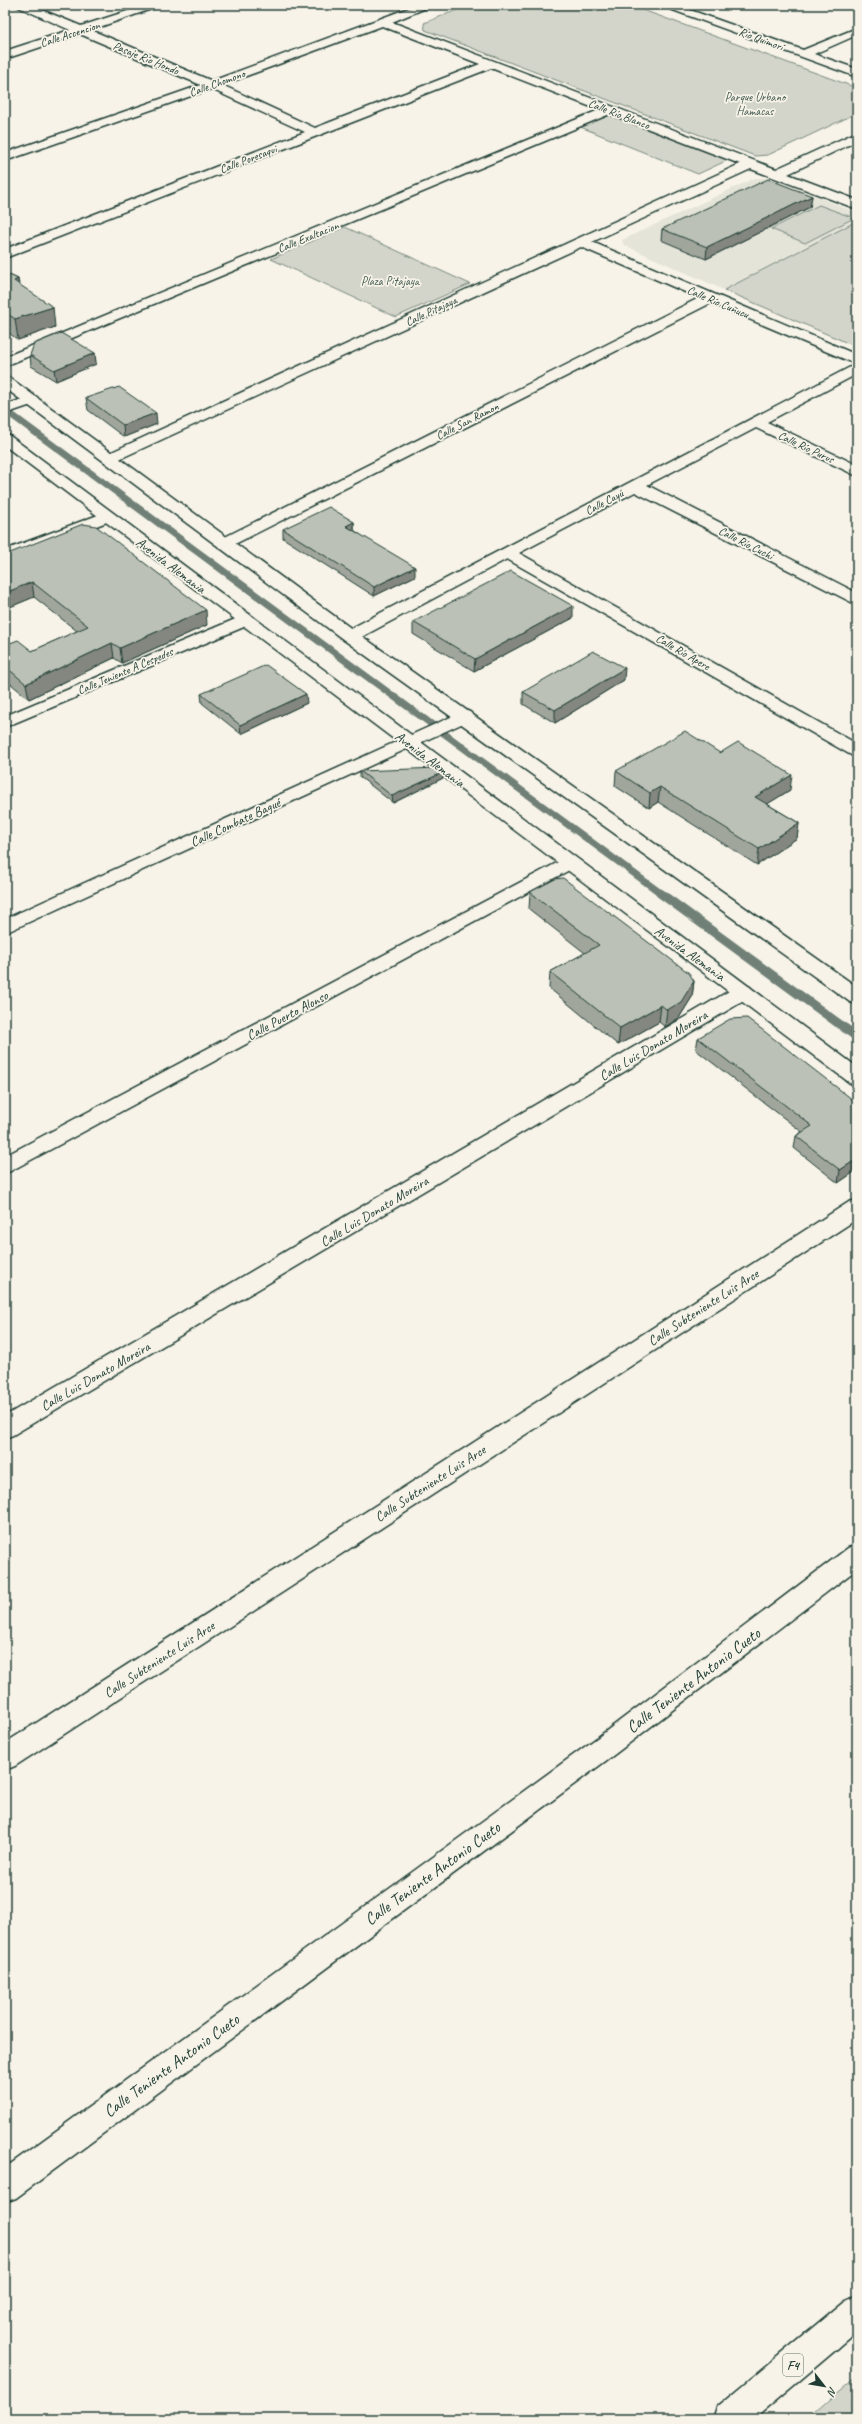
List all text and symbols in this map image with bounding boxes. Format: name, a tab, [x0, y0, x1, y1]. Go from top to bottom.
street label: Calle Ascencion	[38, 17, 102, 51]
street label: Río Quimorí	[737, 24, 788, 55]
street label: Pasaje Río Hondo	[111, 38, 182, 79]
street label: Calle Chomono	[187, 65, 249, 100]
park label: Parque Urbano Hamacas	[725, 89, 787, 119]
street label: Calle Río Blanco	[586, 95, 653, 133]
street label: Calle Poresaqui	[217, 140, 280, 177]
street label: Calle Exaltacion	[275, 217, 342, 257]
park label: Plaza Pitajaya	[361, 273, 420, 289]
street label: Calle Río Cuñucu	[685, 282, 753, 323]
street label: Calle Pitajaya	[403, 292, 460, 330]
street label: Calle San Ramon	[433, 398, 502, 444]
street label: Calle Río Purus	[775, 427, 837, 467]
street label: Calle Cayú	[582, 485, 627, 519]
street label: Calle Río Cuchi	[716, 522, 778, 564]
street label: Avenida Alemania	[132, 534, 210, 598]
street label: Calle Río Apere	[653, 630, 714, 674]
street label: Calle Teniente A Cespedes	[75, 643, 177, 698]
street label: Avenida Alemania	[391, 728, 469, 792]
street label: Calle Combate Bagué	[188, 793, 285, 851]
street label: Avenida Alemania	[651, 922, 729, 985]
street label: Calle Puerto Alonso	[244, 986, 332, 1044]
street label: Calle Luis Donato Moreira	[596, 1006, 712, 1084]
street label: Calle Luis Donato Moreira	[317, 1172, 433, 1250]
street label: Calle Subteniente Luis Arce	[645, 1265, 763, 1350]
street label: Calle Luis Donato Moreira	[38, 1338, 154, 1415]
street label: Calle Subteniente Luis Arce	[372, 1441, 490, 1526]
street label: Calle Subteniente Luis Arce	[101, 1617, 219, 1702]
street label: Calle Teniente Antonio Cueto	[622, 1622, 765, 1738]
street label: Calle Teniente Antonio Cueto	[360, 1817, 505, 1930]
street label: Calle Teniente Antonio Cueto	[99, 2009, 244, 2122]
road number: F4	[783, 2354, 803, 2376]
north arrow	[804, 2366, 844, 2406]
text: N	[824, 2385, 840, 2400]

